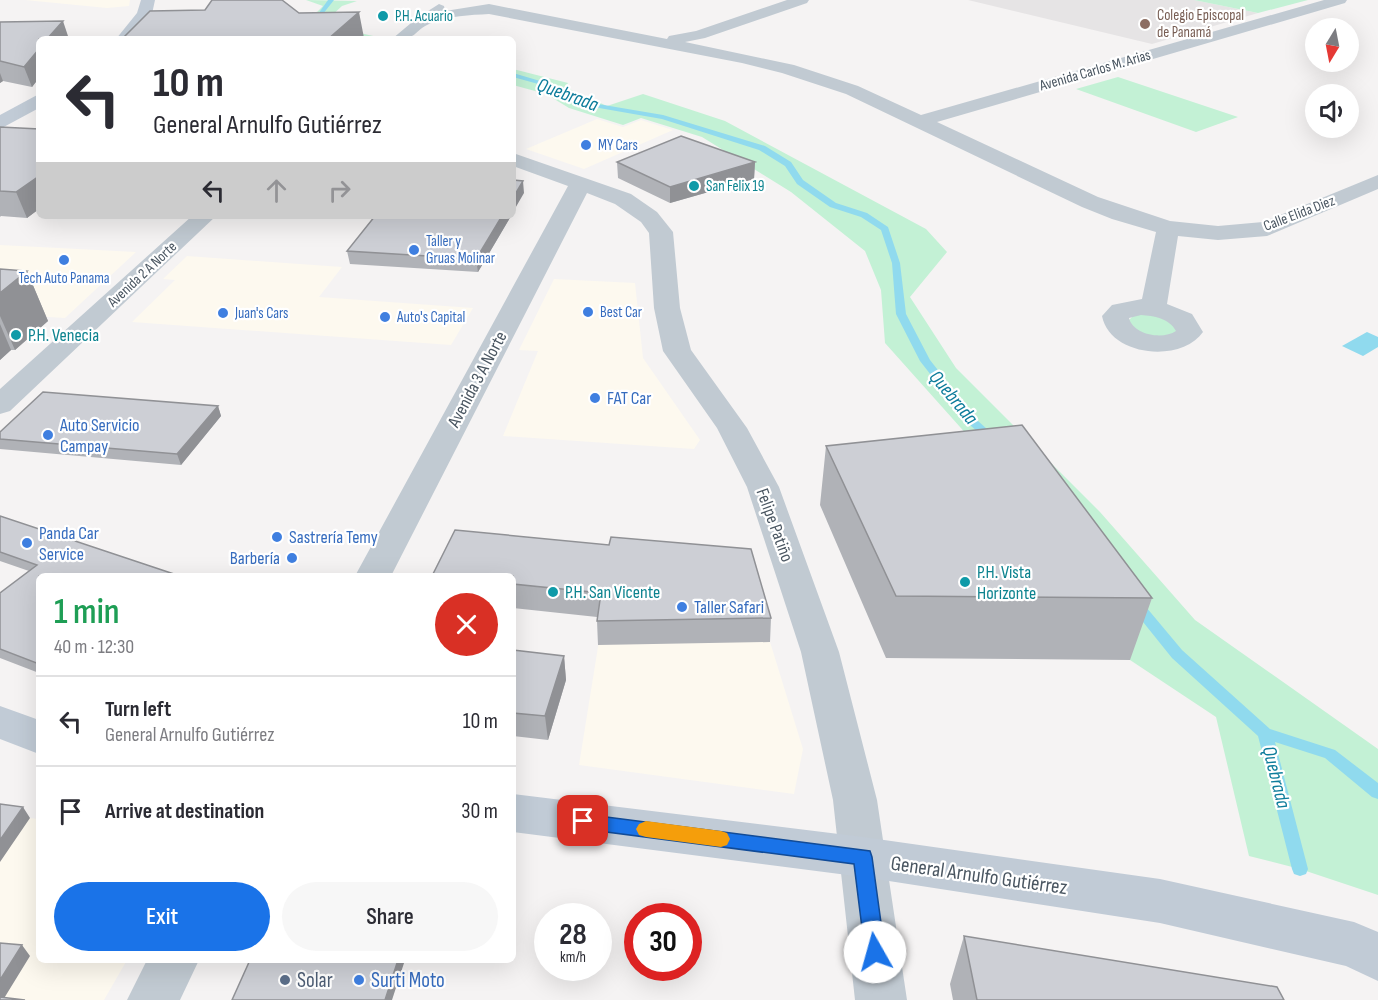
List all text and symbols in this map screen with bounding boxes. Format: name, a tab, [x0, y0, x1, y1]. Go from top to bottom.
place label: Colegio Episcopal de Panamá	[1157, 6, 1244, 42]
place label: P.H. Acuario	[395, 7, 453, 26]
marker: P.H. Acuario	[376, 9, 390, 23]
marker: Colegio Episcopal de Panamá	[1138, 17, 1152, 31]
north arrow	[1305, 18, 1359, 72]
map controls	[1305, 18, 1359, 138]
street label: Avenida Carlos M. Arias	[1036, 46, 1153, 96]
text: 10 m	[153, 58, 224, 109]
icon: left	[54, 60, 132, 138]
water label: Quebrada	[534, 73, 602, 117]
button: sound	[1305, 84, 1359, 138]
text: General Arnulfo Gutiérrez	[153, 109, 382, 141]
place label: MY Cars	[598, 136, 638, 155]
marker: MY Cars	[579, 138, 593, 152]
icon: left	[197, 174, 230, 207]
icon: ahead	[260, 174, 293, 207]
icon: right	[323, 174, 356, 207]
place label: San Felix 19	[706, 177, 764, 196]
marker: San Felix 19	[687, 179, 701, 193]
street label: Calle Elida Diez	[1261, 191, 1338, 236]
place label: Taller y Gruas Molinar	[426, 232, 496, 268]
street label: Avenida 2 A Norte	[103, 237, 181, 312]
marker: Taller y Gruas Molinar	[407, 243, 421, 257]
marker: Tech Auto Panama	[57, 253, 71, 267]
place label: Tech Auto Panama	[18, 269, 110, 288]
place label: Best Car	[600, 303, 643, 322]
place label: Juan's Cars	[234, 304, 288, 323]
marker: Best Car	[581, 305, 595, 319]
marker: Juan's Cars	[216, 306, 230, 320]
place label: Auto's Capital	[396, 308, 465, 327]
marker: Auto's Capital	[378, 310, 392, 324]
place label: P.H. Venecia	[28, 325, 99, 346]
marker: P.H. Venecia	[9, 328, 23, 342]
street label: Avenida 3 A Norte	[443, 328, 511, 432]
water label: Quebrada	[924, 366, 983, 430]
place label: FAT Car	[607, 388, 651, 409]
marker: FAT Car	[588, 391, 602, 405]
place label: Auto Servicio Campay	[59, 415, 140, 457]
marker: Auto Servicio Campay	[41, 428, 55, 442]
street label: Felipe Patiño	[752, 486, 798, 565]
place label: Panda Car Service	[39, 523, 99, 565]
place label: Sastrería Temy	[289, 527, 378, 548]
marker: Sastrería Temy	[270, 530, 284, 544]
marker: Panda Car Service	[20, 536, 34, 550]
place label: Barbería	[230, 548, 280, 569]
marker: Barbería	[285, 551, 299, 565]
place label: P.H. Vista Horizonte	[977, 562, 1036, 604]
marker: P.H. Vista Horizonte	[958, 575, 972, 589]
place label: P.H. San Vicente	[565, 582, 660, 603]
marker: P.H. San Vicente	[546, 585, 560, 599]
text: 1 min	[54, 591, 119, 634]
button: close	[435, 593, 498, 656]
place label: Taller Safari	[694, 597, 764, 618]
marker: Taller Safari	[675, 600, 689, 614]
text: 40 m · 12:30	[54, 635, 134, 659]
text: Turn left	[105, 696, 171, 723]
icon: left	[54, 705, 87, 738]
text: 10 m	[463, 708, 498, 735]
text: General Arnulfo Gutiérrez	[105, 723, 274, 747]
water label: Quebrada	[1257, 744, 1295, 811]
icon: arrive	[54, 795, 87, 828]
pin	[557, 795, 608, 846]
text: Arrive at destination	[105, 798, 264, 825]
text: 30 m	[461, 798, 498, 825]
icon: arrive	[566, 804, 599, 837]
street label: General Arnulfo Gutiérrez	[889, 851, 1069, 900]
button: Exit	[54, 882, 270, 951]
button: Share	[282, 882, 498, 951]
speed limit sign: 30	[624, 903, 702, 981]
text: 28	[559, 917, 587, 953]
position arrow	[843, 920, 907, 984]
text: km/h	[560, 948, 586, 967]
place label: Solar	[297, 968, 333, 993]
place label: Surti Moto	[371, 968, 445, 993]
marker: Solar	[278, 973, 292, 987]
marker: Surti Moto	[352, 973, 366, 987]

